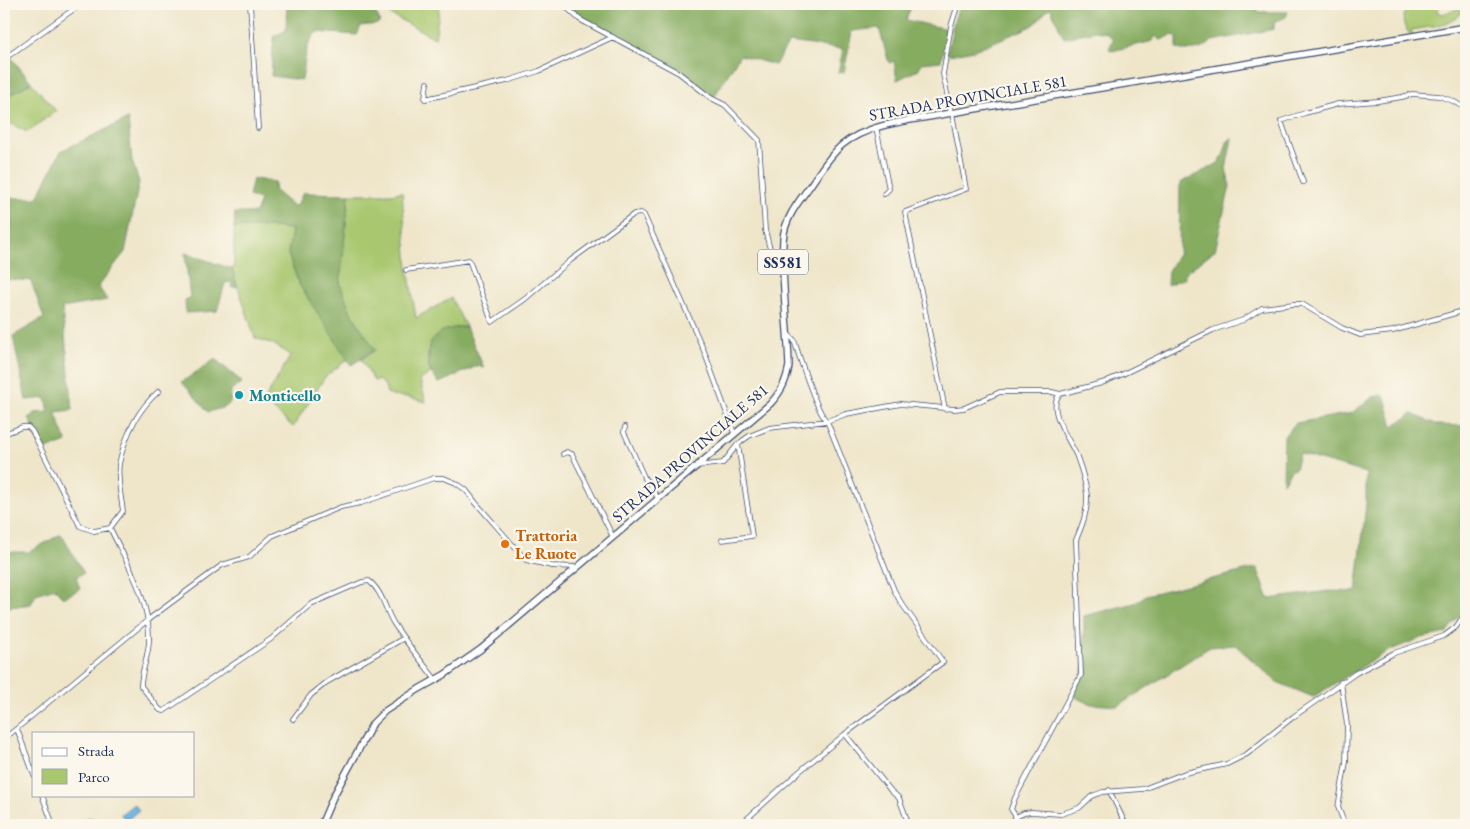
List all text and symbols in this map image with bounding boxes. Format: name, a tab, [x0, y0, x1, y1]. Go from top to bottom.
street label: STRADA PROVINCIALE 581	[868, 70, 1068, 126]
road number: SS581	[758, 250, 808, 274]
street label: STRADA PROVINCIALE 581	[607, 379, 773, 527]
place label: Monticello	[249, 385, 321, 406]
marker: Monticello	[233, 389, 245, 401]
place label: Trattoria Le Ruote	[515, 525, 578, 564]
marker: Trattoria Le Ruote	[499, 538, 511, 550]
legend	[32, 732, 195, 796]
text: Strada	[78, 741, 114, 760]
text: Parco	[78, 767, 110, 786]

